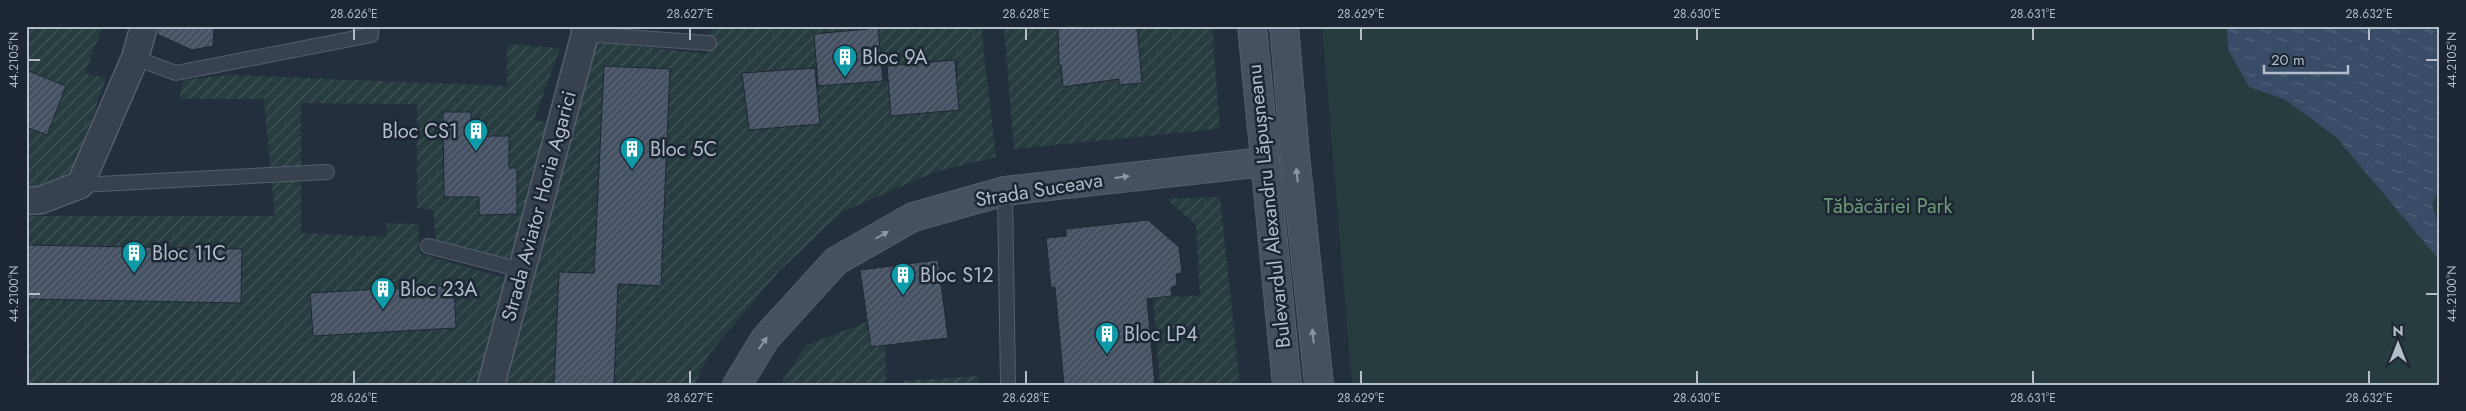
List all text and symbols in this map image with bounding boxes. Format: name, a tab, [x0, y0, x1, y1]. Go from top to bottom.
text: 28.626°E	[330, 5, 378, 23]
text: 28.627°E	[667, 5, 713, 23]
text: 28.628°E	[1002, 5, 1050, 23]
text: 28.629°E	[1337, 5, 1385, 23]
text: 28.630°E	[1673, 5, 1721, 23]
text: 28.631°E	[2010, 5, 2056, 23]
text: 28.632°E	[2345, 5, 2393, 23]
text: 44.2105°N	[5, 32, 23, 88]
text: 44.2105°N	[2443, 32, 2461, 88]
scale bar	[2264, 42, 2347, 74]
place label: Bloc 9A	[862, 43, 928, 72]
building icon: Bloc 9A	[832, 44, 858, 78]
text: 20 m	[2271, 49, 2305, 71]
street label: Bulevardul Alexandru Lăpușneanu	[1240, 63, 1298, 349]
street label: Strada Aviator Horia Agarici	[494, 87, 584, 325]
place label: Bloc CS1	[382, 117, 458, 146]
building icon: Bloc CS1	[463, 118, 489, 152]
place label: Bloc 5C	[650, 135, 717, 164]
building icon: Bloc 5C	[619, 136, 645, 170]
street label: Strada Suceava	[973, 166, 1105, 214]
one-way arrow	[1292, 166, 1300, 182]
one-way arrow	[1115, 173, 1131, 181]
park label: Tăbăcăriei Park	[1824, 192, 1952, 221]
one-way arrow	[874, 231, 889, 239]
place label: Bloc 11C	[152, 239, 226, 268]
building icon: Bloc 11C	[121, 240, 147, 274]
place label: Bloc S12	[920, 261, 994, 290]
building icon: Bloc S12	[890, 262, 916, 296]
text: 44.2100°N	[5, 266, 23, 322]
text: 44.2100°N	[2443, 266, 2461, 322]
place label: Bloc 23A	[400, 275, 478, 304]
building icon: Bloc 23A	[370, 276, 396, 310]
north arrow	[2374, 318, 2424, 368]
place label: Bloc LP4	[1124, 320, 1198, 349]
building icon: Bloc LP4	[1094, 321, 1120, 355]
text: N	[2392, 321, 2404, 341]
one-way arrow	[1309, 328, 1317, 344]
one-way arrow	[758, 337, 768, 350]
text: 28.626°E	[330, 389, 378, 407]
text: 28.627°E	[667, 389, 713, 407]
text: 28.628°E	[1002, 389, 1050, 407]
text: 28.629°E	[1337, 389, 1385, 407]
text: 28.630°E	[1673, 389, 1721, 407]
text: 28.631°E	[2010, 389, 2056, 407]
text: 28.632°E	[2345, 389, 2393, 407]

